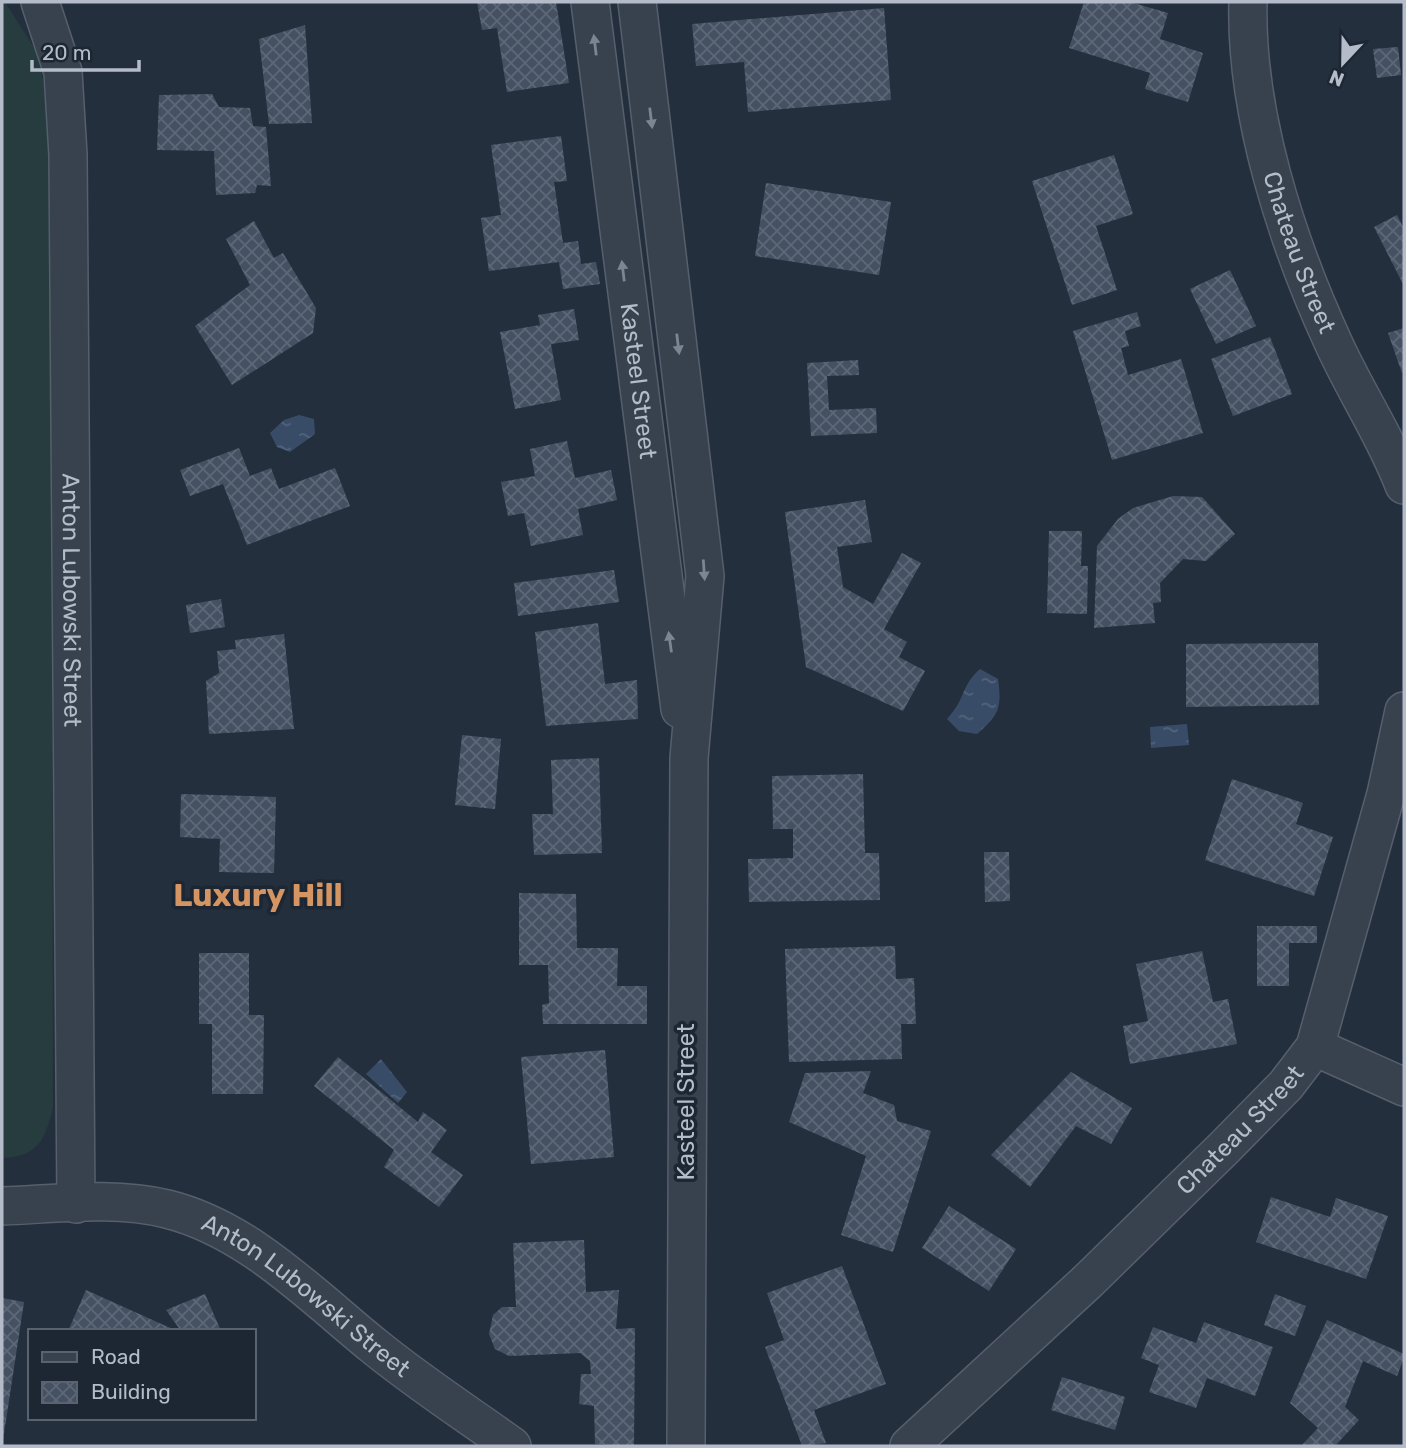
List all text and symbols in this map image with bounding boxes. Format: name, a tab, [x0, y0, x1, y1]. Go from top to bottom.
scale bar	[32, 28, 138, 72]
north arrow	[1308, 28, 1378, 98]
one-way arrow	[590, 34, 601, 56]
text: 20 m	[42, 40, 91, 65]
text: N	[1326, 65, 1347, 92]
one-way arrow	[645, 107, 656, 129]
street label: Chateau Street	[1258, 168, 1341, 337]
one-way arrow	[618, 259, 629, 281]
street label: Kasteel Street	[614, 301, 662, 461]
one-way arrow	[672, 333, 683, 355]
street label: Anton Lubowski Street	[56, 473, 86, 727]
one-way arrow	[699, 559, 710, 581]
one-way arrow	[664, 631, 675, 653]
district label: Luxury Hill	[173, 876, 343, 914]
street label: Kasteel Street	[672, 1023, 700, 1181]
street label: Chateau Street	[1171, 1060, 1310, 1200]
street label: Anton Lubowski Street	[197, 1209, 415, 1383]
legend	[28, 1329, 256, 1420]
text: Road	[91, 1344, 141, 1369]
text: Building	[91, 1379, 171, 1404]

